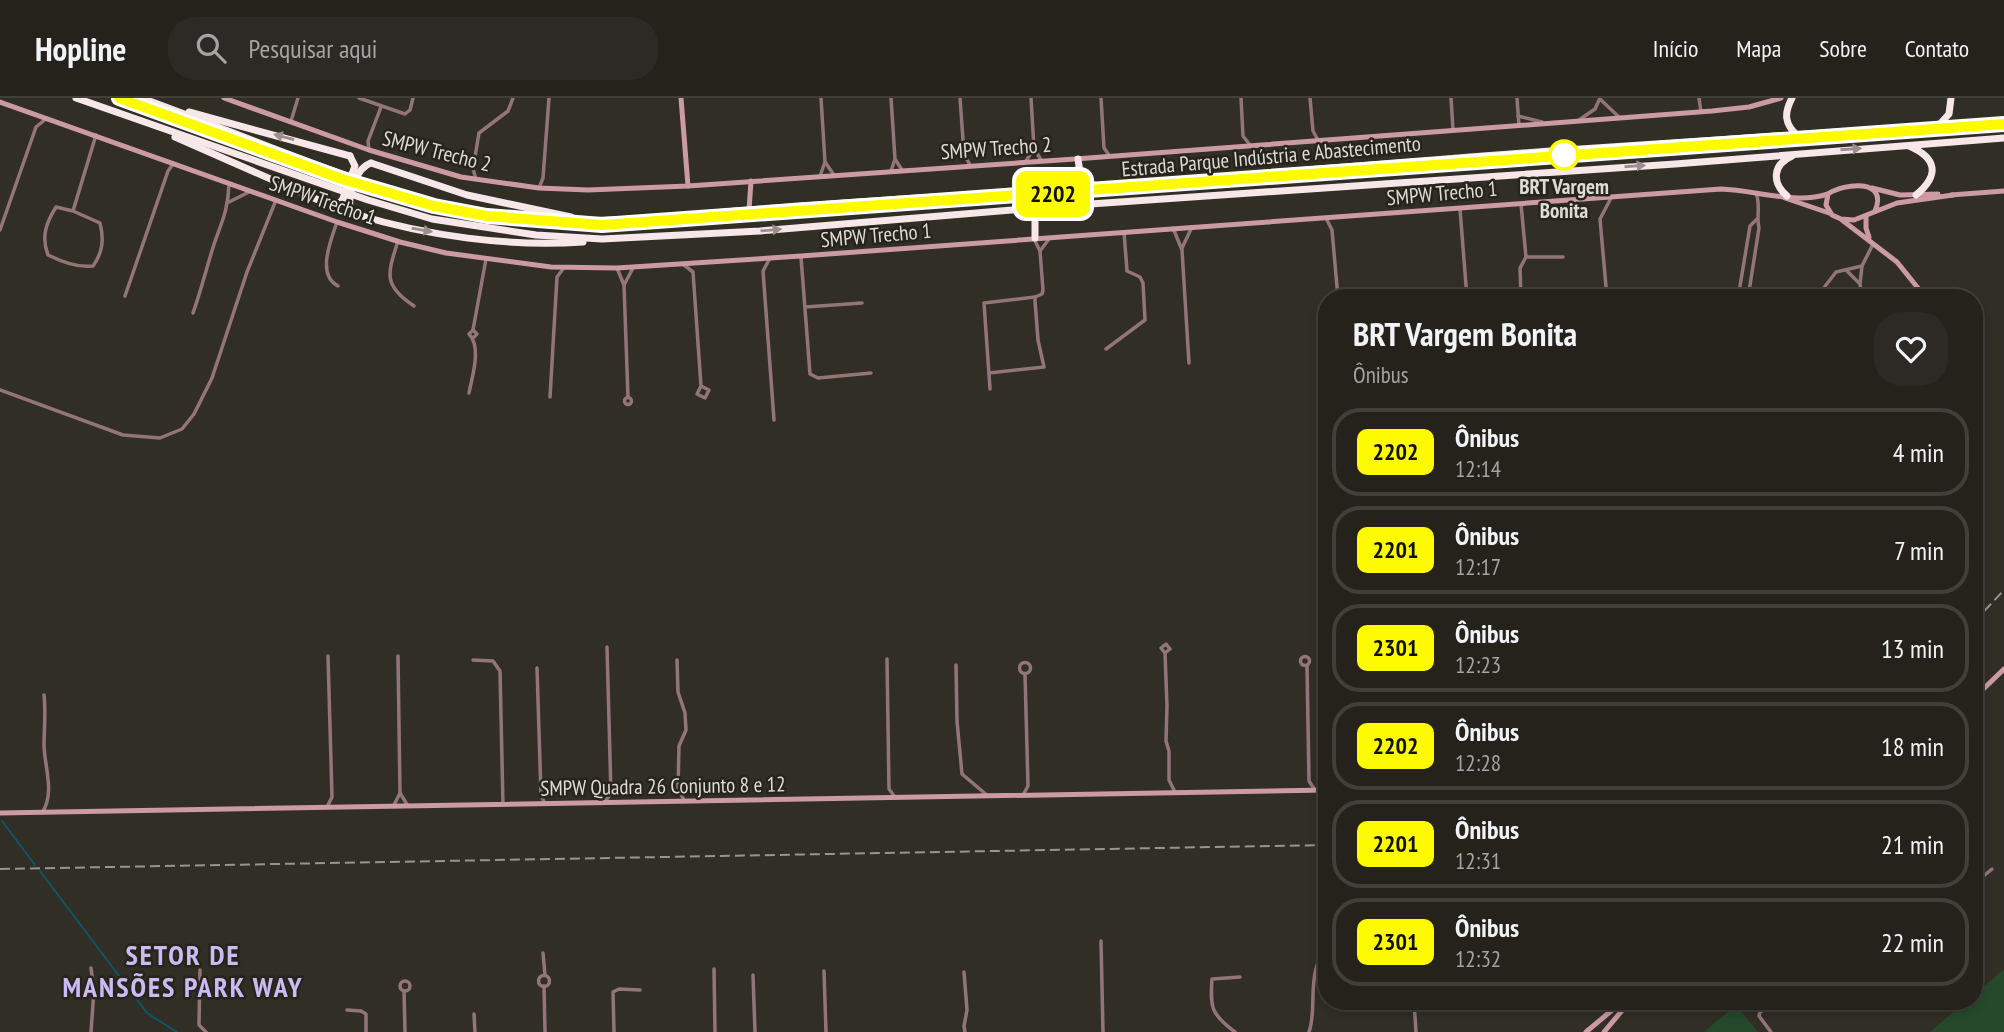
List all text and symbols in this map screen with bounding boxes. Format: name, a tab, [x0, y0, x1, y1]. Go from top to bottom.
search box	[168, 17, 658, 80]
text: Hopline	[35, 27, 126, 70]
icon: search	[192, 29, 230, 67]
text: Pesquisar aqui	[248, 32, 377, 65]
text: Início	[1653, 33, 1698, 64]
text: Mapa	[1736, 33, 1781, 64]
text: Sobre	[1819, 33, 1867, 64]
text: Contato	[1905, 33, 1969, 64]
street label: SMPW Trecho 2	[380, 124, 494, 178]
street label: Estrada Parque Indústria e Abastecimento	[1120, 129, 1422, 183]
street label: SMPW Trecho 2	[940, 131, 1052, 165]
one-way arrow	[274, 132, 295, 142]
marker: BRT Vargem Bonita	[1549, 140, 1579, 170]
one-way arrow	[1841, 144, 1863, 155]
one-way arrow	[1624, 161, 1646, 172]
street label: SMPW Trecho 1	[266, 169, 380, 231]
line badge: 2202	[1004, 171, 1102, 217]
place label: BRT Vargem Bonita	[1519, 173, 1609, 224]
street label: SMPW Trecho 1	[1386, 175, 1498, 211]
text: 2202	[1030, 178, 1076, 209]
street label: SMPW Trecho 1	[820, 217, 932, 253]
one-way arrow	[760, 224, 782, 235]
one-way arrow	[411, 225, 433, 236]
text: BRT Vargem Bonita	[1353, 312, 1577, 355]
button: heart	[1874, 312, 1948, 386]
text: Ônibus	[1353, 360, 1408, 389]
text: Ônibus	[1455, 421, 1519, 454]
text: 2202	[1373, 436, 1418, 467]
text: 4 min	[1893, 436, 1944, 469]
text: 12:14	[1455, 454, 1501, 483]
text: Ônibus	[1455, 519, 1519, 552]
text: 2201	[1373, 534, 1418, 565]
text: 7 min	[1894, 534, 1944, 567]
text: 12:17	[1455, 552, 1501, 581]
text: Ônibus	[1455, 617, 1519, 650]
text: 2301	[1373, 632, 1418, 663]
text: 13 min	[1881, 632, 1944, 665]
text: 12:23	[1455, 650, 1501, 679]
text: Ônibus	[1455, 715, 1519, 748]
text: 2202	[1373, 730, 1418, 761]
text: 18 min	[1881, 730, 1944, 763]
text: 12:28	[1455, 748, 1501, 777]
street label: SMPW Quadra 26 Conjunto 8 e 12	[540, 770, 786, 802]
text: Ônibus	[1455, 813, 1519, 846]
text: 2201	[1373, 828, 1418, 859]
text: 21 min	[1881, 828, 1944, 861]
text: 12:31	[1455, 846, 1501, 875]
text: Ônibus	[1455, 911, 1519, 944]
text: 2301	[1373, 926, 1418, 957]
text: 22 min	[1881, 926, 1944, 959]
district label: SETOR DE MANSÕES PARK WAY	[63, 936, 304, 1005]
text: 12:32	[1455, 944, 1501, 973]

